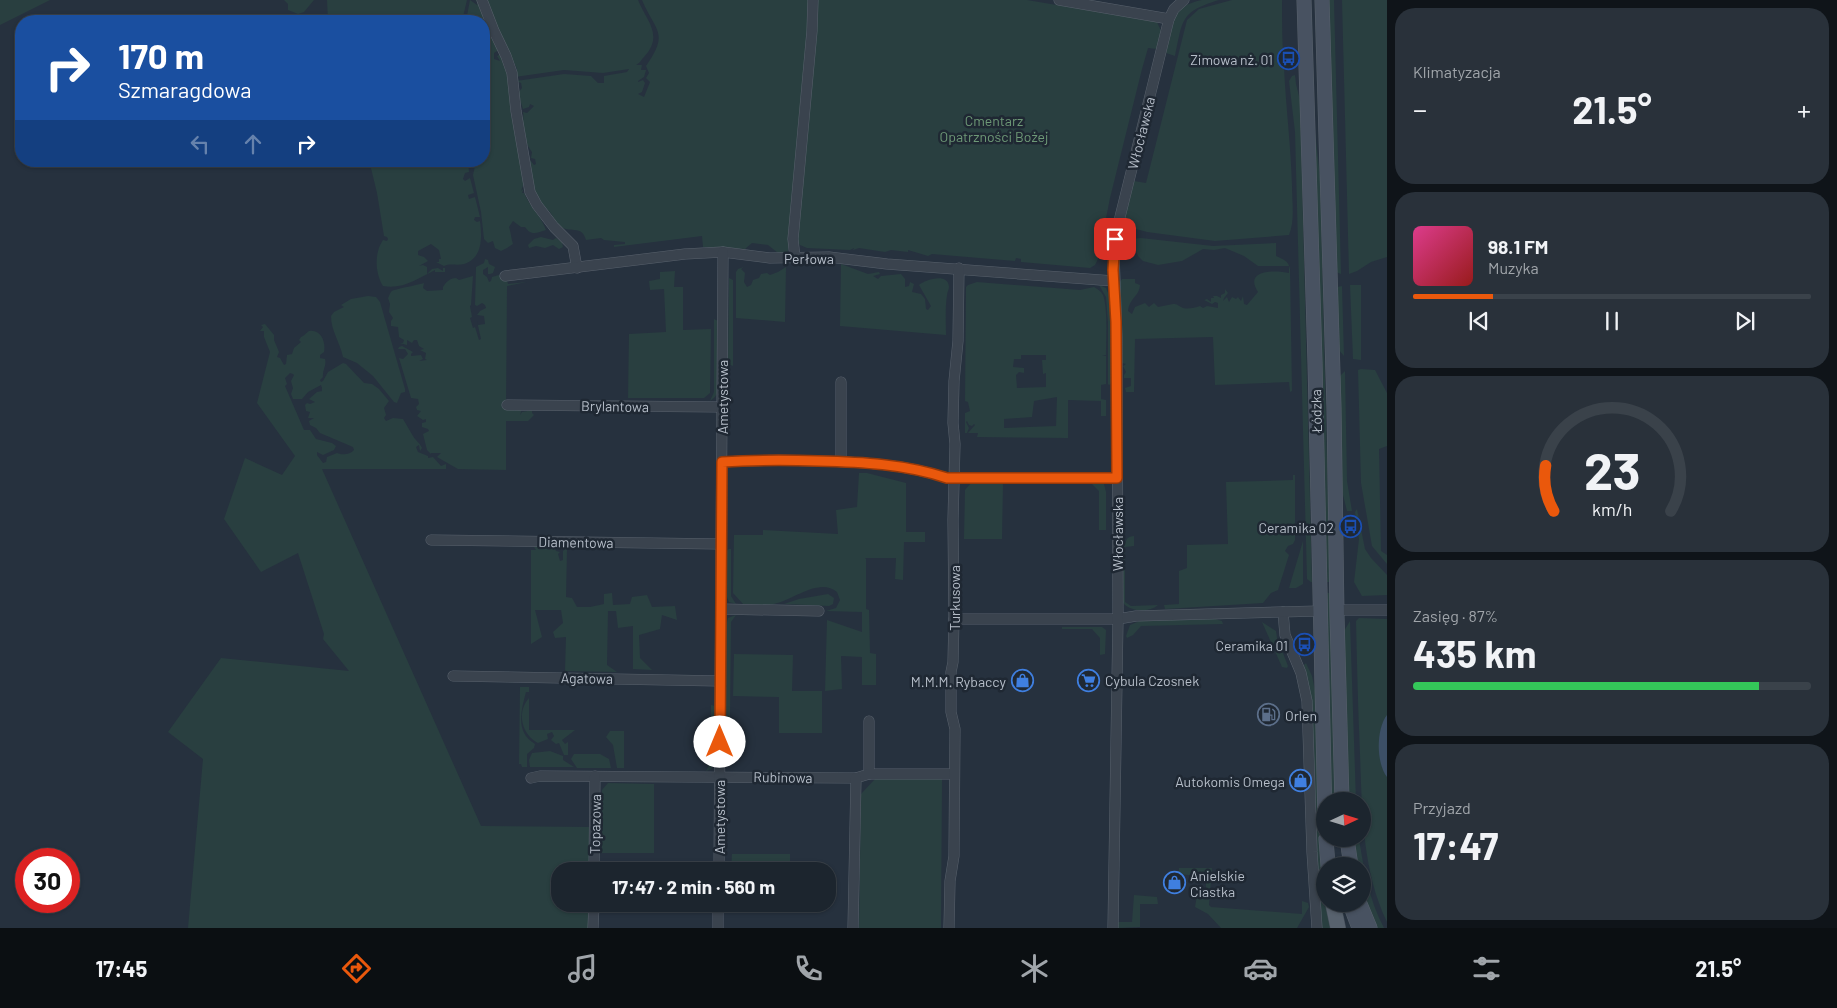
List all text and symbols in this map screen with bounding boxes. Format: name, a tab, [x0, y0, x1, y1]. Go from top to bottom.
text: 170 m	[118, 34, 204, 76]
icon: right	[35, 35, 100, 100]
bus stop icon: Zimowa nż. 01	[1277, 47, 1301, 71]
place label: Zimowa nż. 01	[1190, 51, 1273, 68]
text: Klimatyzacja	[1413, 62, 1501, 81]
text: Szmaragdowa	[118, 76, 251, 102]
text: 21.5°	[1572, 86, 1652, 132]
text: −	[1413, 92, 1427, 126]
text: +	[1797, 92, 1811, 126]
street label: Włocławska	[1124, 95, 1158, 171]
park label: Cmentarz Opatrzności Bożej	[939, 112, 1049, 145]
icon: left	[186, 130, 214, 158]
icon: ahead	[239, 130, 267, 158]
icon: right	[292, 130, 320, 158]
pin	[1094, 218, 1136, 260]
icon: arrive	[1101, 225, 1129, 253]
text: 98.1 FM	[1488, 235, 1548, 258]
street label: Perłowa	[784, 250, 834, 267]
text: Muzyka	[1488, 258, 1539, 277]
icon: previous	[1465, 307, 1493, 335]
icon: pause	[1598, 307, 1626, 335]
icon: next	[1731, 307, 1759, 335]
street label: Ametystowa	[714, 360, 731, 434]
street label: Łódzka	[1307, 389, 1325, 434]
street label: Brylantowa	[581, 397, 649, 415]
text: 23	[1584, 438, 1640, 500]
street label: Włocławska	[1109, 497, 1126, 571]
text: km/h	[1592, 498, 1632, 520]
bus stop icon: Ceramika 02	[1338, 515, 1362, 539]
place label: Ceramika 02	[1258, 519, 1334, 536]
street label: Diamentowa	[538, 533, 614, 551]
street label: Turkusowa	[946, 565, 963, 631]
text: Zasięg · 87%	[1413, 606, 1498, 625]
text: 435 km	[1413, 630, 1537, 676]
bus stop icon: Ceramika 01	[1292, 633, 1316, 657]
place label: Ceramika 01	[1215, 637, 1288, 654]
supermarket icon: Cybula Czosnek	[1077, 668, 1101, 692]
street label: Agatowa	[561, 669, 613, 687]
shop icon: M.M.M. Rybaccy	[1010, 669, 1034, 693]
place label: Cybula Czosnek	[1105, 672, 1199, 689]
place label: M.M.M. Rybaccy	[911, 673, 1007, 690]
fuel station icon: Orlen	[1257, 703, 1281, 727]
place label: Orlen	[1285, 707, 1317, 724]
position arrow	[693, 715, 745, 767]
street label: Rubinowa	[753, 768, 813, 786]
shop icon: Autokomis Omega	[1289, 769, 1313, 793]
place label: Autokomis Omega	[1175, 773, 1285, 790]
street label: Ametystowa	[711, 780, 728, 854]
north arrow	[1316, 792, 1371, 848]
map controls	[1316, 792, 1371, 912]
street label: Topazowa	[586, 794, 604, 854]
text: Przyjazd	[1413, 798, 1471, 817]
text: 17:47	[1413, 822, 1498, 868]
speed limit sign: 30	[15, 848, 80, 913]
button: layers	[1316, 857, 1371, 912]
place label: Anielskie Ciastka	[1190, 867, 1245, 900]
shop icon: Anielskie Ciastka	[1162, 871, 1186, 895]
text: 17:47 · 2 min · 560 m	[612, 875, 775, 898]
icon: directions	[339, 951, 374, 986]
icon: music	[565, 951, 600, 986]
icon: phone	[791, 951, 826, 986]
icon: climate	[1017, 951, 1052, 986]
icon: car	[1243, 951, 1278, 986]
icon: filters	[1469, 951, 1504, 986]
text: 17:45	[96, 955, 147, 981]
text: 21.5°	[1695, 955, 1741, 981]

